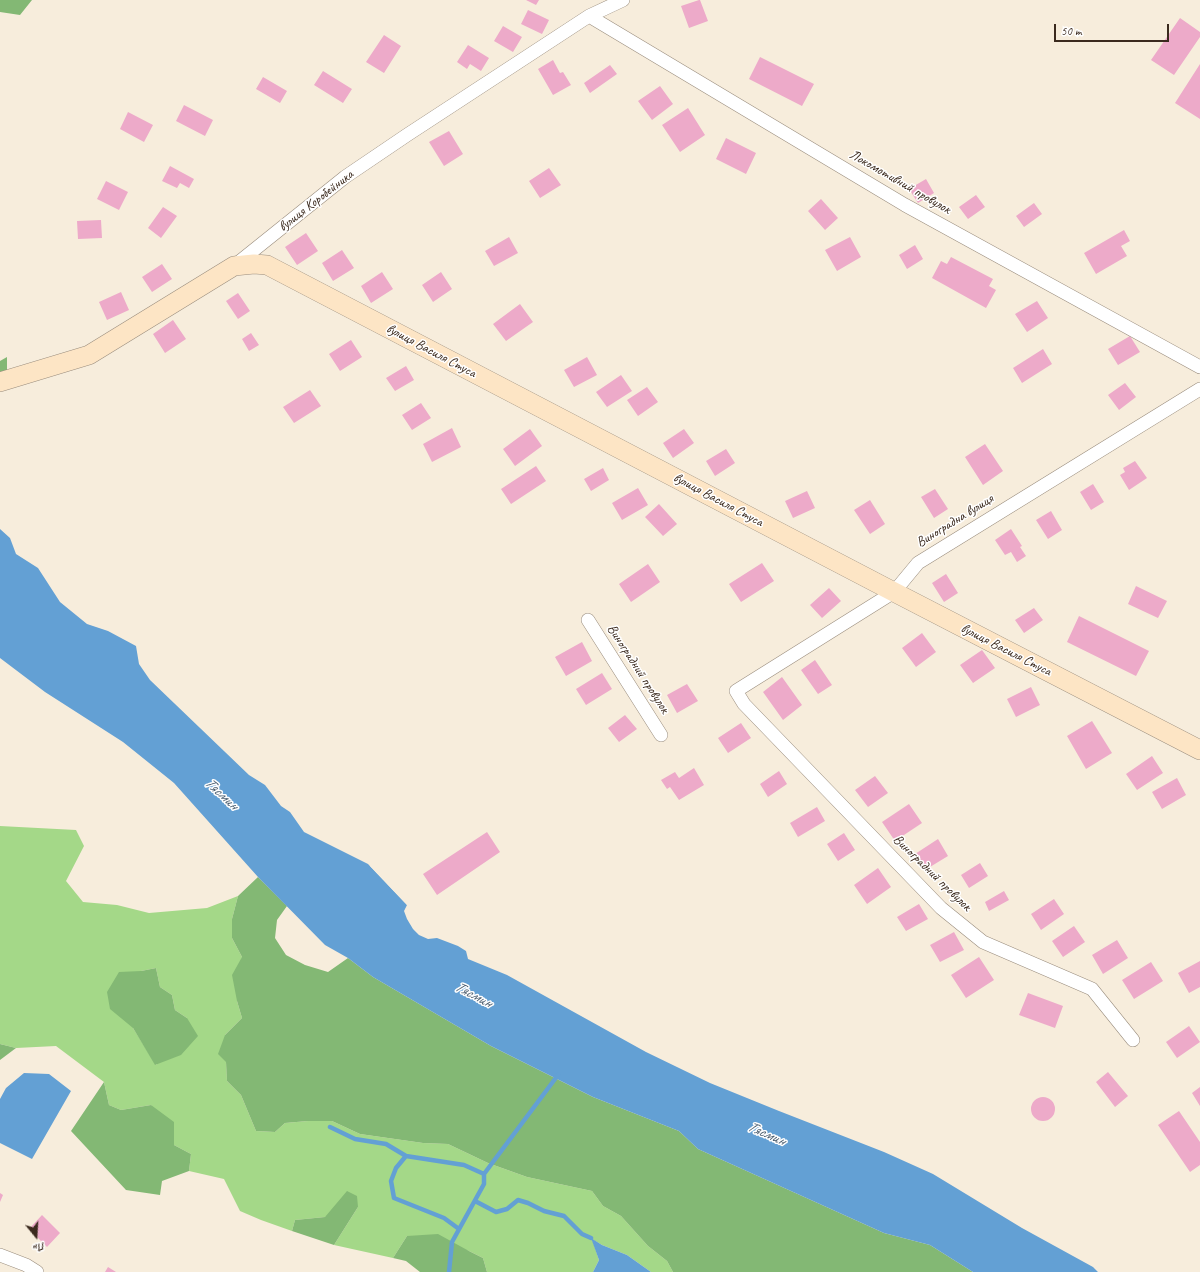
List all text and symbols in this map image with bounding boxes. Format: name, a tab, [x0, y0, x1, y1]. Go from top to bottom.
scale bar	[1056, 16, 1171, 42]
text: 50 m	[1061, 23, 1081, 39]
street label: Локомотивний провулок	[846, 146, 954, 218]
street label: вулиця Коробейника	[275, 167, 357, 235]
street label: вулиця Василя Стуса	[383, 320, 479, 382]
street label: вулиця Василя Стуса	[670, 469, 766, 531]
street label: Виноградна вулиця	[913, 491, 997, 551]
street label: вулиця Василя Стуса	[958, 620, 1054, 680]
street label: Виноградний провулок	[603, 621, 673, 717]
water label: Тясмин	[201, 774, 241, 814]
street label: Виноградний провулок	[889, 831, 975, 915]
water label: Тясмин	[451, 978, 495, 1012]
water label: Тясмин	[744, 1118, 788, 1150]
north arrow	[16, 1216, 56, 1256]
text: Пн	[32, 1239, 47, 1256]

